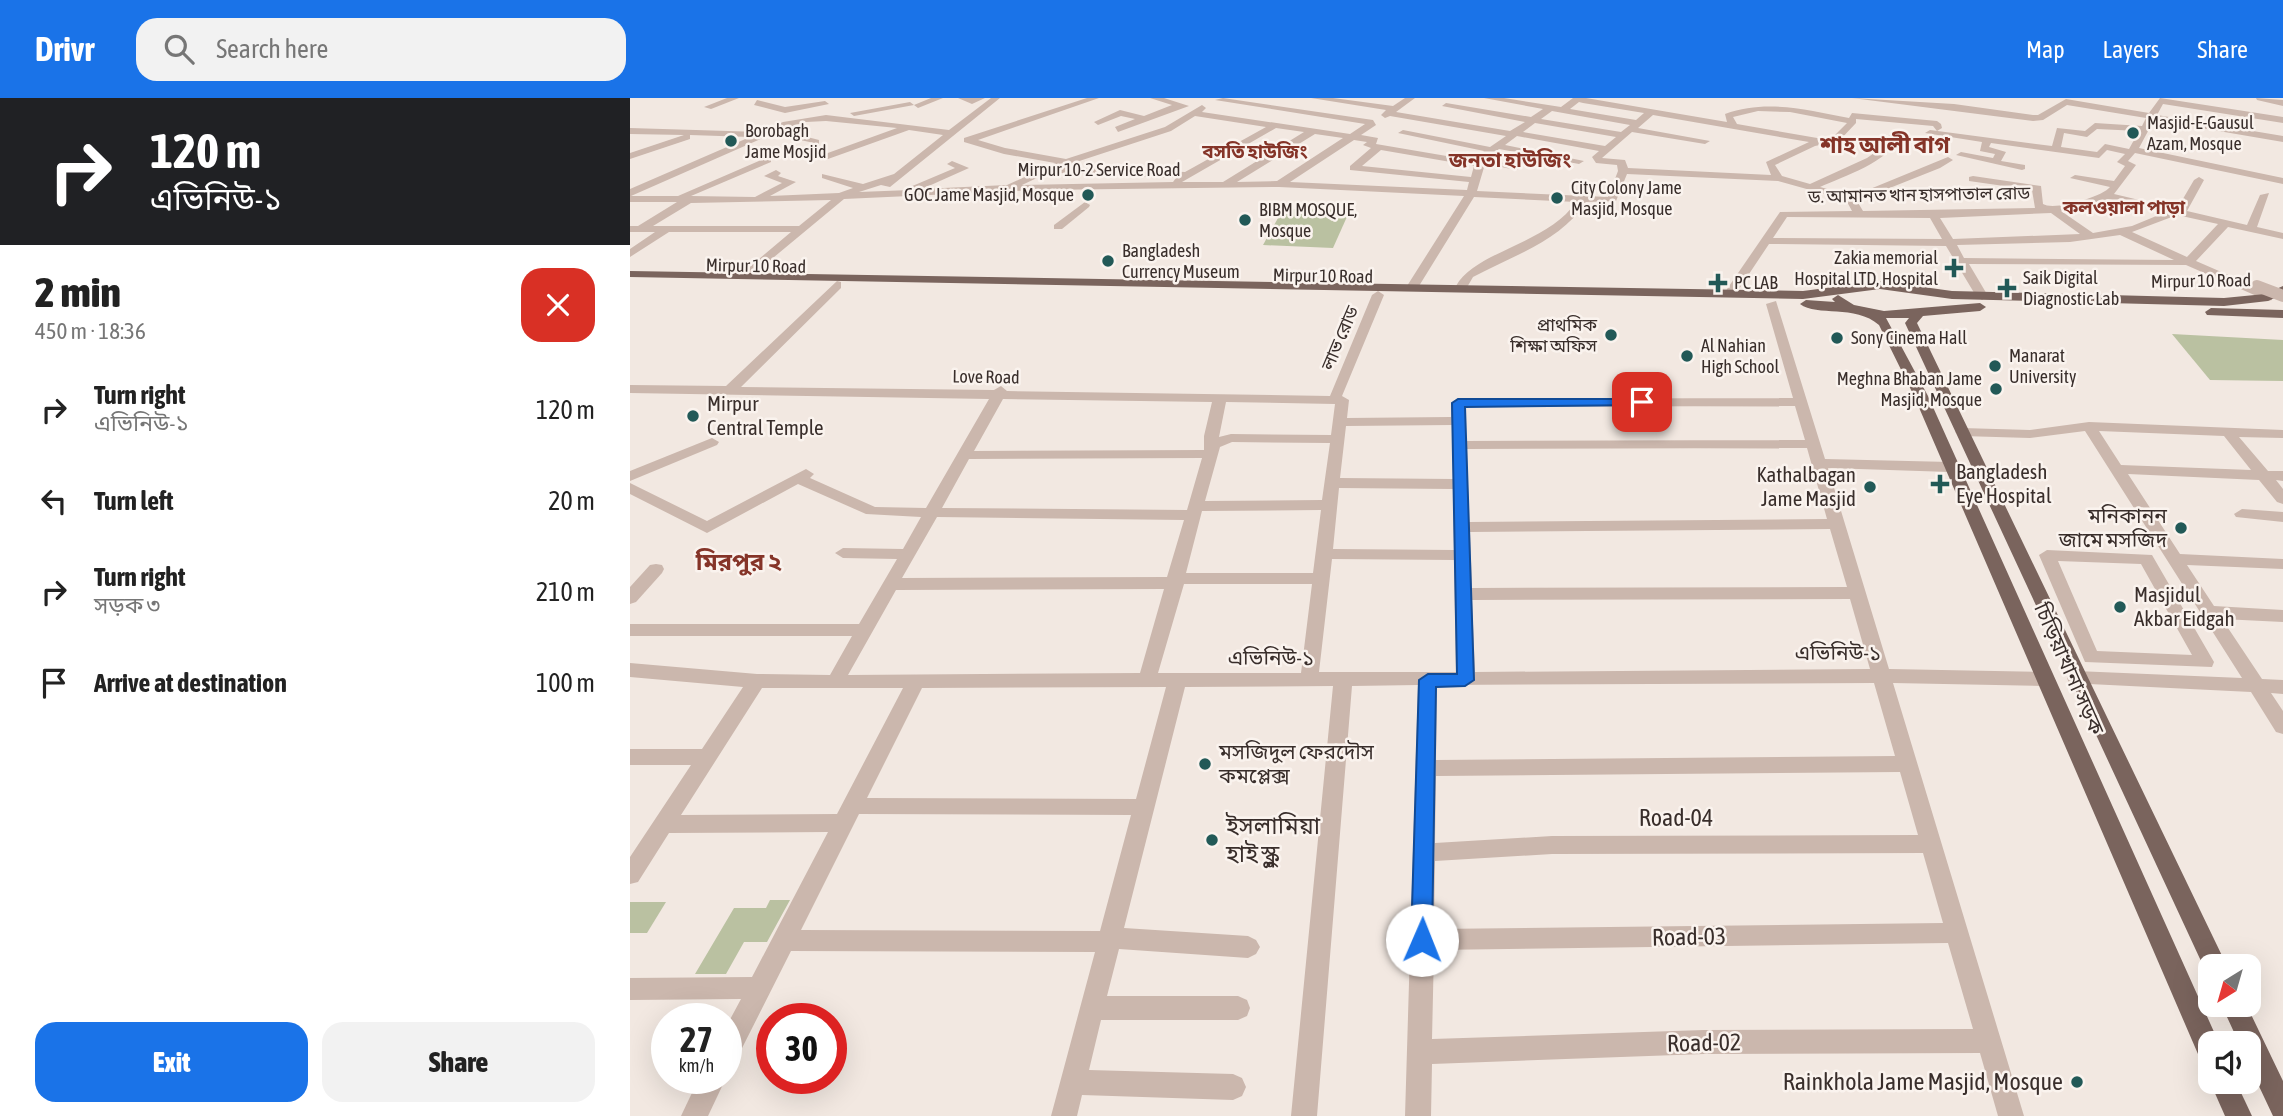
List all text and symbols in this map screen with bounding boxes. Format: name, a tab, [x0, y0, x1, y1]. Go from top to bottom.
search box	[136, 18, 626, 81]
text: Drivr	[35, 30, 94, 68]
icon: search	[160, 30, 198, 68]
text: Search here	[216, 34, 328, 64]
text: Map	[2026, 36, 2065, 63]
text: Layers	[2103, 36, 2159, 63]
text: Share	[2197, 36, 2248, 63]
place label: Masjid-E-Gausul Azam, Mosque	[2147, 112, 2254, 154]
place label: Borobagh Jame Mosjid	[745, 120, 826, 162]
text: 120 m	[150, 122, 261, 178]
marker: Masjid-E-Gausul Azam, Mosque	[2125, 125, 2141, 141]
icon: right	[35, 126, 126, 217]
district label: শাহ আলী বাগ	[1819, 131, 1951, 158]
marker: Borobagh Jame Mosjid	[723, 133, 739, 149]
district label: বসতি হাউজিং	[1201, 140, 1308, 162]
district label: জনতা হাউজিং	[1448, 147, 1572, 171]
street label: Mirpur 10-2 Service Road	[1017, 159, 1181, 180]
place label: City Colony Jame Masjid, Mosque	[1571, 177, 1682, 219]
text: এভিনিউ-১	[150, 180, 282, 217]
street label: ড. আমানত খান হাসপাতাল রোড	[1807, 182, 2031, 207]
place label: GOC Jame Masjid, Mosque	[904, 184, 1074, 205]
marker: GOC Jame Masjid, Mosque	[1080, 187, 1096, 203]
marker: City Colony Jame Masjid, Mosque	[1549, 190, 1565, 206]
district label: কলওয়ালা পাড়া	[2062, 196, 2186, 218]
place label: BIBM MOSQUE, Mosque	[1259, 199, 1357, 241]
marker: BIBM MOSQUE, Mosque	[1237, 212, 1253, 228]
place label: Bangladesh Currency Museum	[1122, 240, 1240, 282]
place label: Zakia memorial Hospital LTD, Hospital	[1794, 247, 1938, 289]
marker: Bangladesh Currency Museum	[1100, 253, 1116, 269]
street label: Mirpur 10 Road	[706, 254, 806, 277]
marker: Zakia memorial Hospital LTD, Hospital	[1944, 258, 1964, 278]
street label: Mirpur 10 Road	[1273, 264, 1373, 287]
place label: Saik Digital Diagnostic Lab	[2023, 267, 2119, 309]
text: 2 min	[35, 268, 121, 316]
button: close	[521, 268, 595, 342]
street label: Mirpur 10 Road	[2151, 269, 2251, 292]
place label: PC LAB	[1734, 272, 1778, 293]
marker: PC LAB	[1708, 273, 1728, 293]
marker: Saik Digital Diagnostic Lab	[1997, 278, 2017, 298]
street label: লাভ রোড	[1316, 302, 1363, 374]
place label: প্রাথমিক শিক্ষা অফিস	[1509, 314, 1598, 356]
text: 450 m · 18:36	[35, 318, 146, 344]
marker: প্রাথমিক শিক্ষা অফিস	[1603, 327, 1619, 343]
place label: Sony Cinema Hall	[1851, 327, 1967, 348]
marker: Sony Cinema Hall	[1829, 330, 1845, 346]
place label: Al Nahian High School	[1701, 335, 1779, 377]
place label: Manarat University	[2009, 345, 2076, 387]
marker: Al Nahian High School	[1679, 348, 1695, 364]
marker: Manarat University	[1987, 358, 2003, 374]
street label: Love Road	[952, 365, 1020, 388]
place label: Meghna Bhaban Jame Masjid, Mosque	[1837, 368, 1982, 410]
pin	[1612, 372, 1672, 432]
text: Turn right	[94, 380, 185, 410]
marker: Meghna Bhaban Jame Masjid, Mosque	[1988, 381, 2004, 397]
icon: arrive	[1623, 383, 1661, 421]
icon: right	[35, 391, 73, 429]
place label: Mirpur Central Temple	[707, 391, 824, 439]
text: 120 m	[536, 395, 595, 425]
marker: Mirpur Central Temple	[685, 408, 701, 424]
text: এভিনিউ-১	[94, 410, 189, 436]
place label: Bangladesh Eye Hospital	[1956, 459, 2052, 507]
place label: Kathalbagan Jame Masjid	[1757, 462, 1856, 510]
marker: Bangladesh Eye Hospital	[1930, 474, 1950, 494]
marker: Kathalbagan Jame Masjid	[1862, 479, 1878, 495]
icon: left	[35, 482, 73, 520]
text: Turn left	[94, 486, 174, 516]
text: 20 m	[548, 486, 595, 516]
place label: মনিকানন জামে মসজিদ	[2058, 503, 2167, 551]
marker: মনিকানন জামে মসজিদ	[2173, 520, 2189, 536]
district label: মিরপুর ২	[695, 548, 783, 576]
text: Turn right	[94, 562, 185, 592]
icon: right	[35, 573, 73, 611]
text: 210 m	[536, 577, 595, 607]
place label: Masjidul Akbar Eidgah	[2134, 582, 2235, 630]
text: সড়ক ৩	[94, 592, 160, 618]
street label: চিড়িয়াখানা সড়ক	[2030, 598, 2110, 739]
marker: Masjidul Akbar Eidgah	[2112, 599, 2128, 615]
street label: এভিনিউ-১	[1795, 640, 1881, 664]
street label: এভিনিউ-১	[1228, 645, 1314, 669]
icon: arrive	[35, 664, 73, 702]
text: Arrive at destination	[94, 668, 287, 698]
text: 100 m	[536, 668, 595, 698]
place label: মসজিদুল ফেরদৌস কমপ্লেক্স	[1218, 739, 1375, 787]
marker: মসজিদুল ফেরদৌস কমপ্লেক্স	[1197, 756, 1213, 772]
street label: Road-04	[1639, 804, 1713, 831]
place label: ইসলামিয়া হাই স্কুল	[1225, 812, 1321, 869]
marker: ইসলামিয়া হাই স্কুল	[1204, 832, 1220, 848]
position arrow	[1385, 903, 1459, 977]
street label: Road-03	[1652, 922, 1726, 951]
north arrow	[2198, 954, 2261, 1017]
map controls	[2198, 954, 2261, 1094]
speed limit sign: 30	[756, 1003, 847, 1094]
text: 27	[680, 1019, 713, 1059]
button: Exit	[35, 1022, 308, 1102]
button: Share	[322, 1022, 595, 1102]
street label: Road-02	[1667, 1028, 1741, 1057]
button: sound	[2198, 1031, 2261, 1094]
text: km/h	[679, 1055, 714, 1076]
place label: Rainkhola Jame Masjid, Mosque	[1783, 1068, 2063, 1095]
marker: Rainkhola Jame Masjid, Mosque	[2069, 1074, 2085, 1090]

